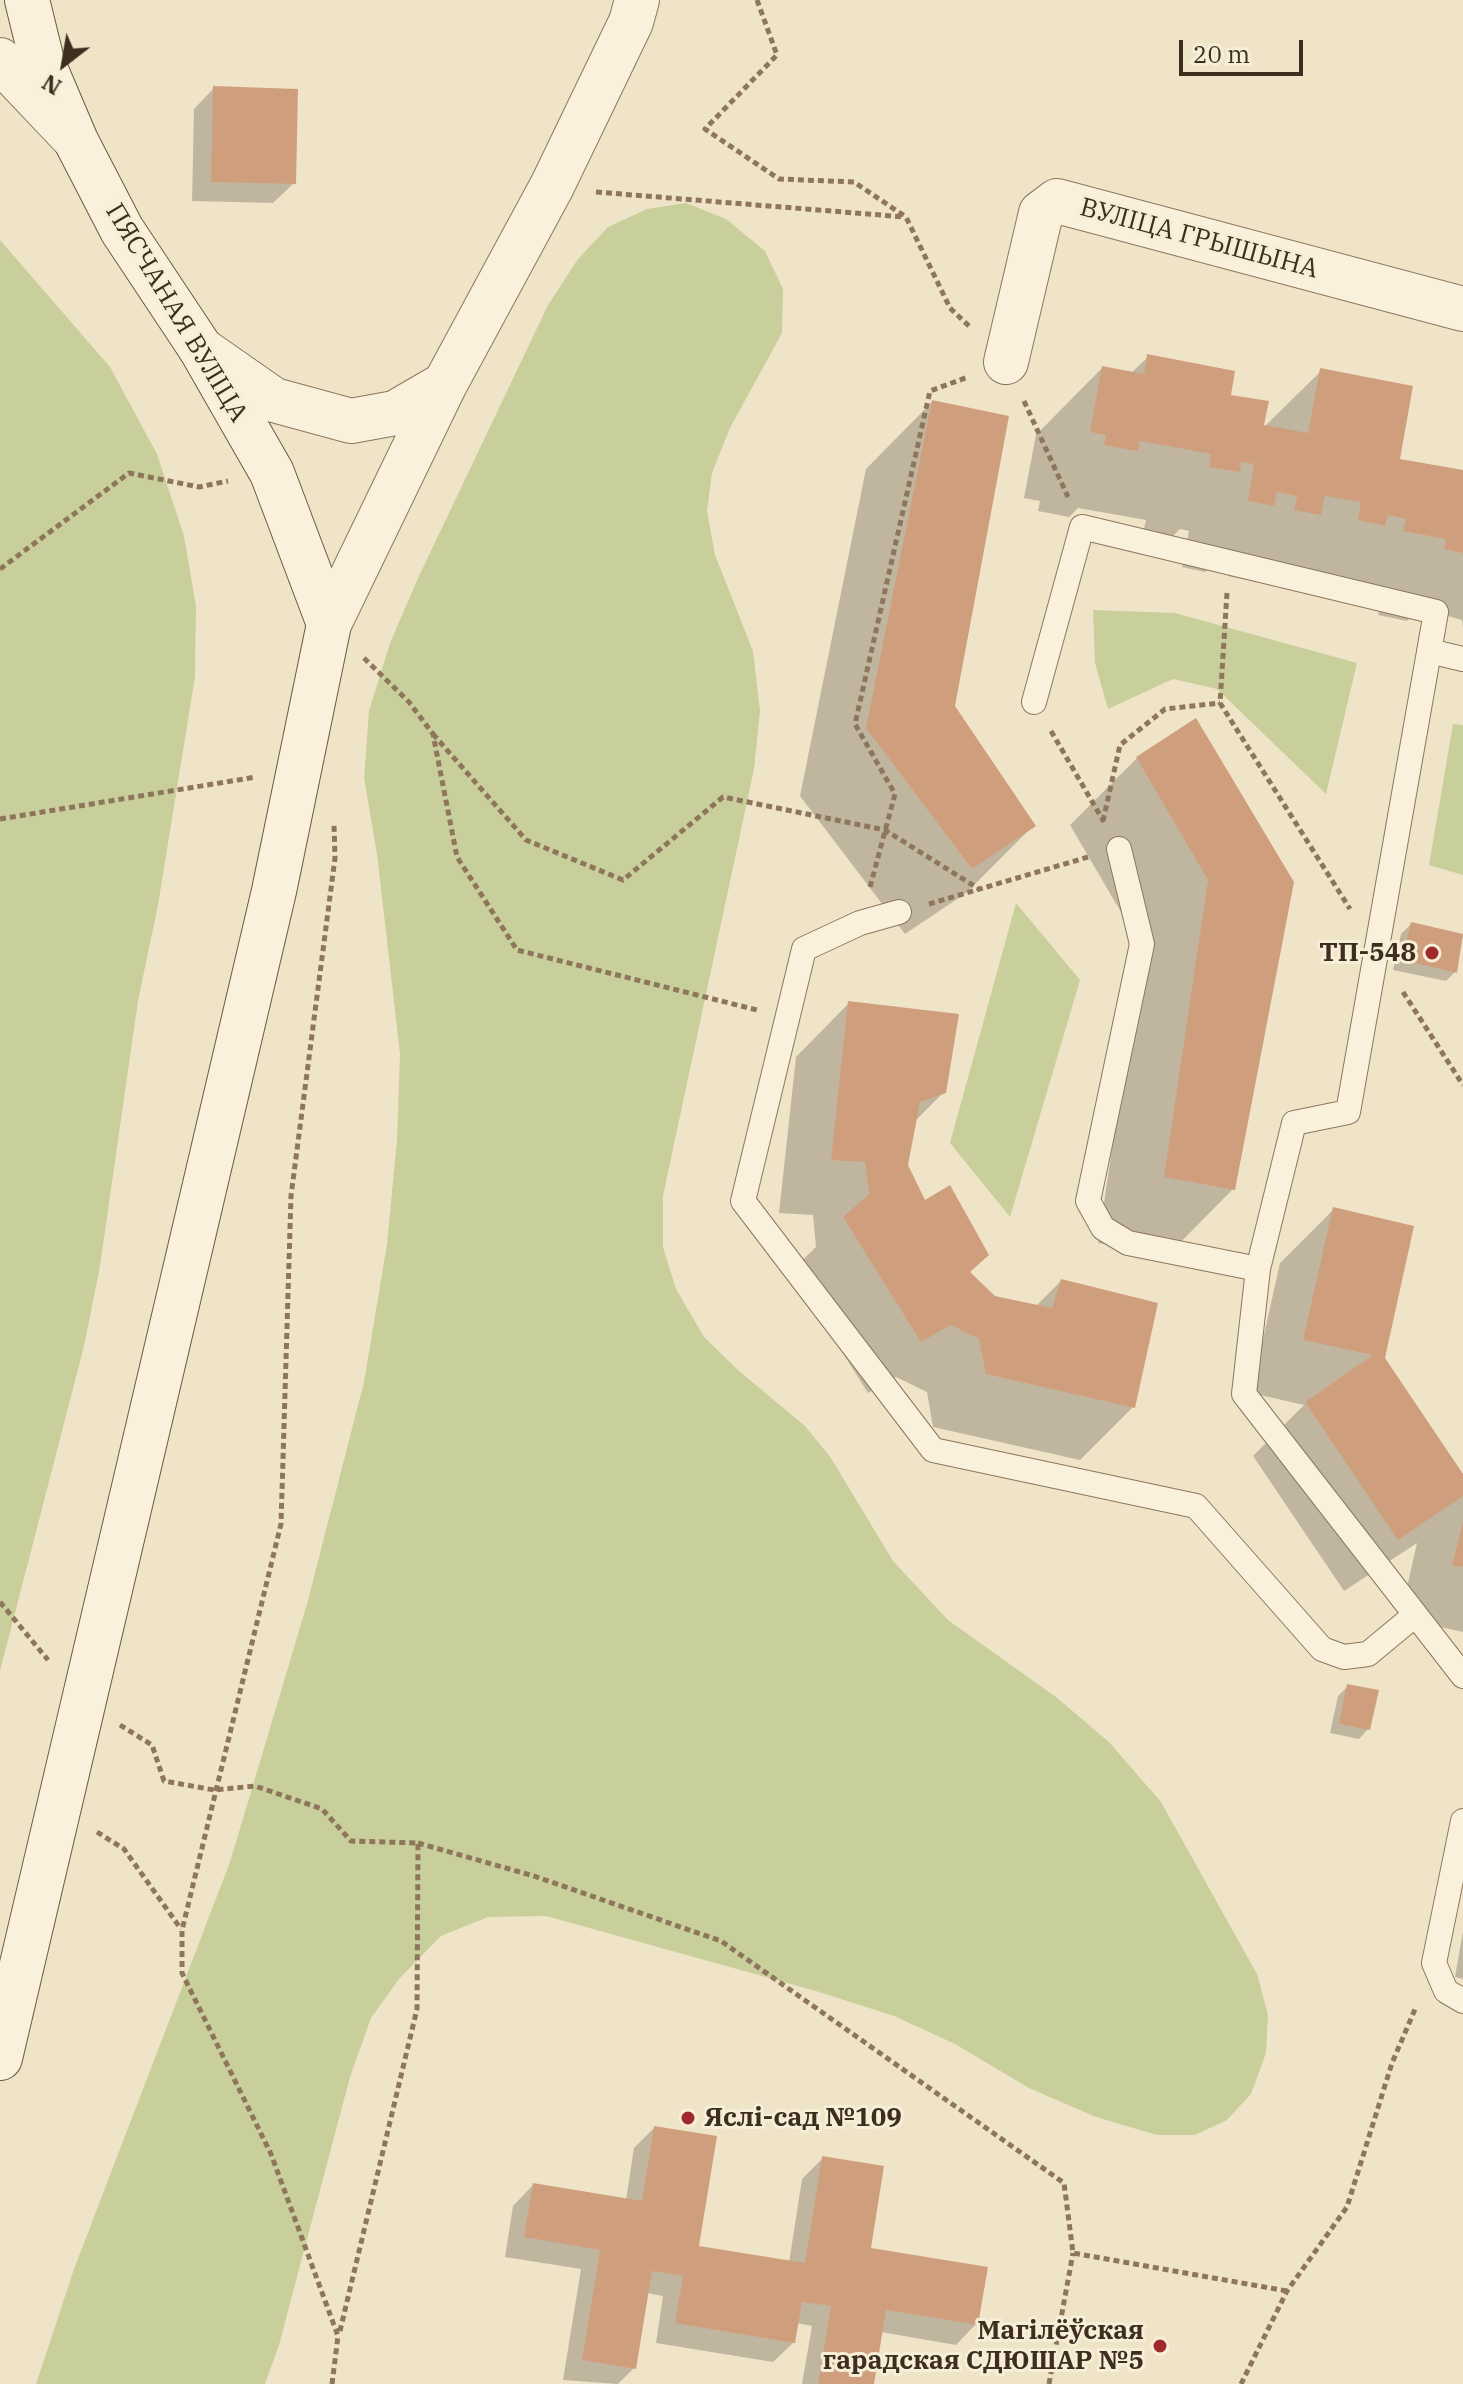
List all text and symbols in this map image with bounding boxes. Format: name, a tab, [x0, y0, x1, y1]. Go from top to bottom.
north arrow	[24, 24, 104, 104]
scale bar	[1183, 24, 1307, 74]
text: 20 m	[1193, 38, 1250, 70]
text: N	[36, 68, 66, 102]
street label: ВУЛІЦА ГРЫШЫНА	[1077, 192, 1321, 286]
street label: ПЯСЧАНАЯ ВУЛІЦА	[98, 198, 254, 428]
place label: ТП-548	[1319, 937, 1416, 969]
marker: ТП-548	[1423, 944, 1441, 962]
place label: Яслі-сад №109	[704, 2102, 902, 2134]
marker: Яслі-сад №109	[679, 2109, 697, 2127]
place label: Магілёўская гарадская СДЮШАР №5	[823, 2315, 1144, 2376]
marker: Магілёўская гарадская СДЮШАР №5	[1151, 2337, 1169, 2355]

